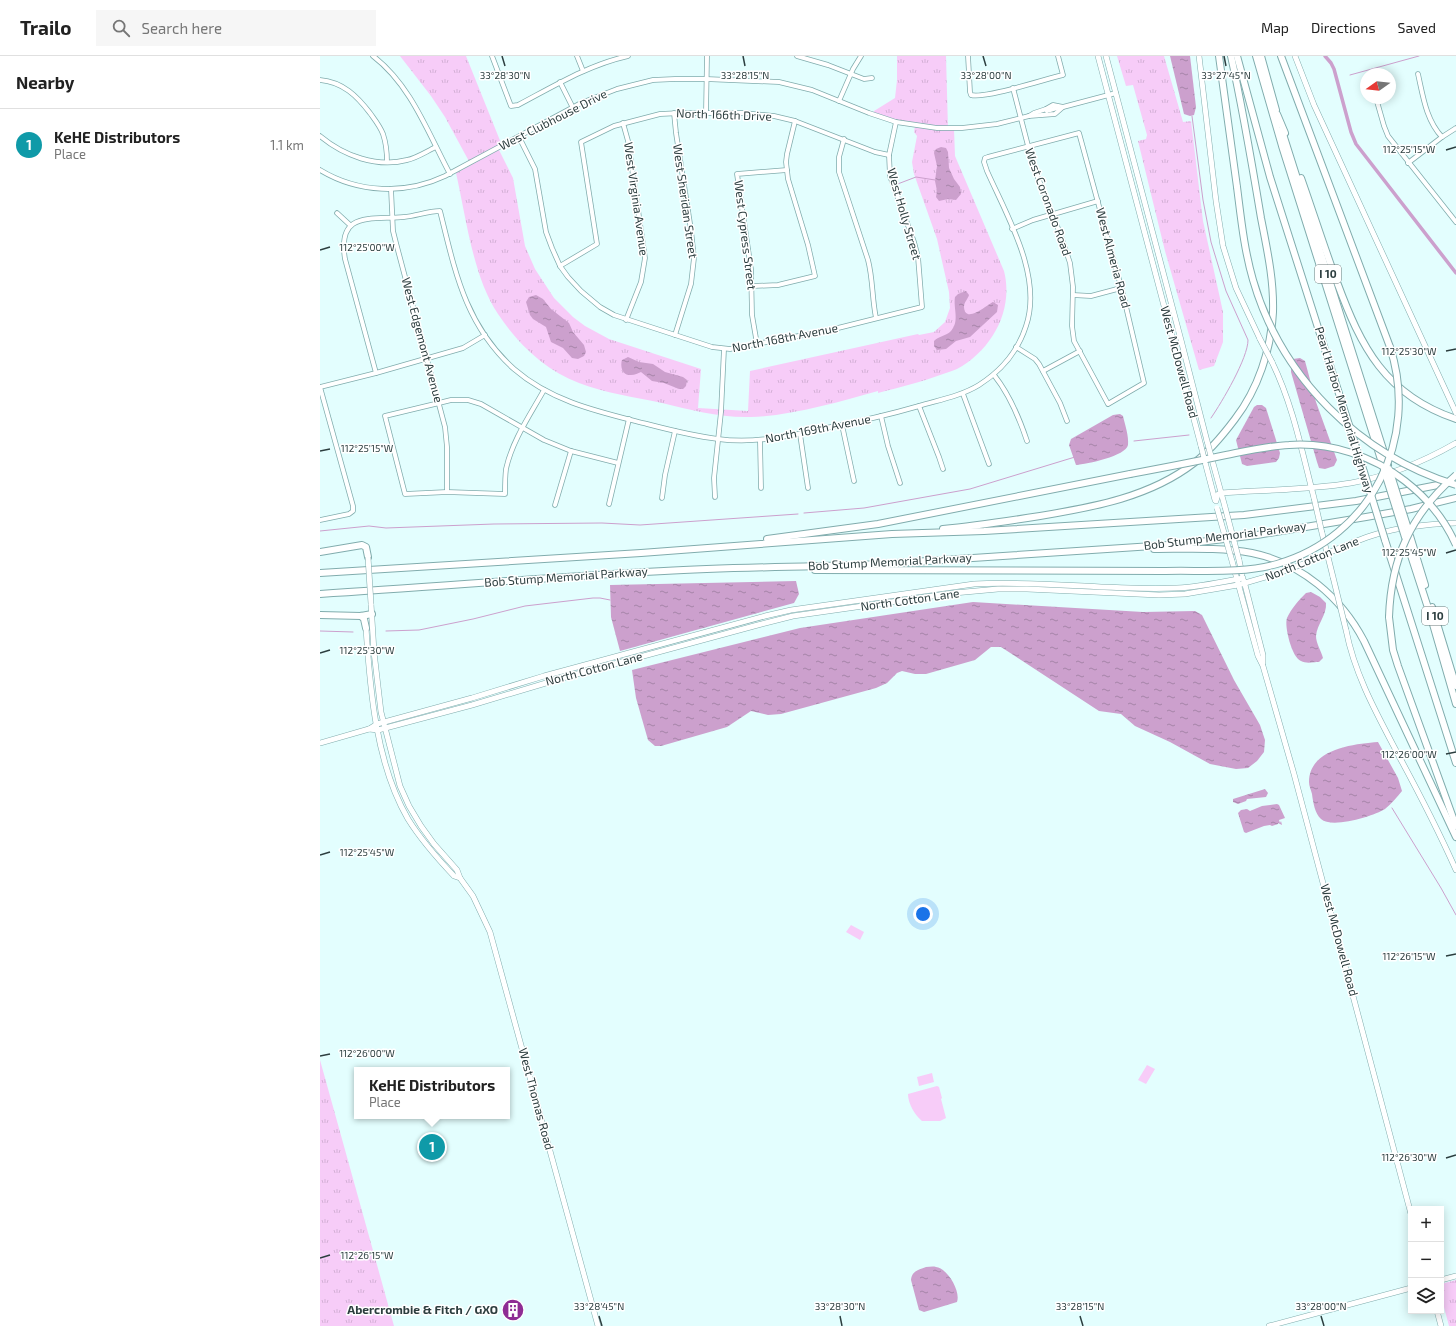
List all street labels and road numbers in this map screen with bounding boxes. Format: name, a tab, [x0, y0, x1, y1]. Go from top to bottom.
street label: West Clubhouse Drive	[496, 86, 609, 152]
street label: North 166th Drive	[676, 105, 772, 123]
street label: West Virginia Avenue	[622, 141, 652, 257]
street label: West Sheridan Street	[671, 143, 701, 259]
street label: West Coronado Road	[1023, 146, 1075, 257]
street label: West Holly Street	[885, 166, 925, 262]
street label: West Cypress Street	[732, 179, 760, 291]
street label: West Almeria Road	[1094, 206, 1134, 309]
road number: I 10	[1315, 265, 1341, 283]
street label: West Edgemont Avenue	[399, 276, 446, 404]
street label: West McDowell Road	[1158, 304, 1202, 419]
street label: North 168th Avenue	[731, 320, 839, 354]
street label: Pearl Harbor Memorial Highway	[1313, 325, 1377, 495]
street label: North 169th Avenue	[764, 411, 872, 445]
street label: Bob Stump Memorial Parkway	[1143, 518, 1308, 552]
street label: North Cotton Lane	[1263, 533, 1360, 583]
street label: Bob Stump Memorial Parkway	[808, 550, 973, 572]
street label: Bob Stump Memorial Parkway	[484, 563, 649, 589]
street label: North Cotton Lane	[860, 585, 960, 613]
road number: I 10	[1422, 607, 1448, 625]
street label: North Cotton Lane	[544, 648, 644, 688]
street label: West McDowell Road	[1318, 882, 1362, 997]
street label: West Thomas Road	[517, 1046, 557, 1151]

